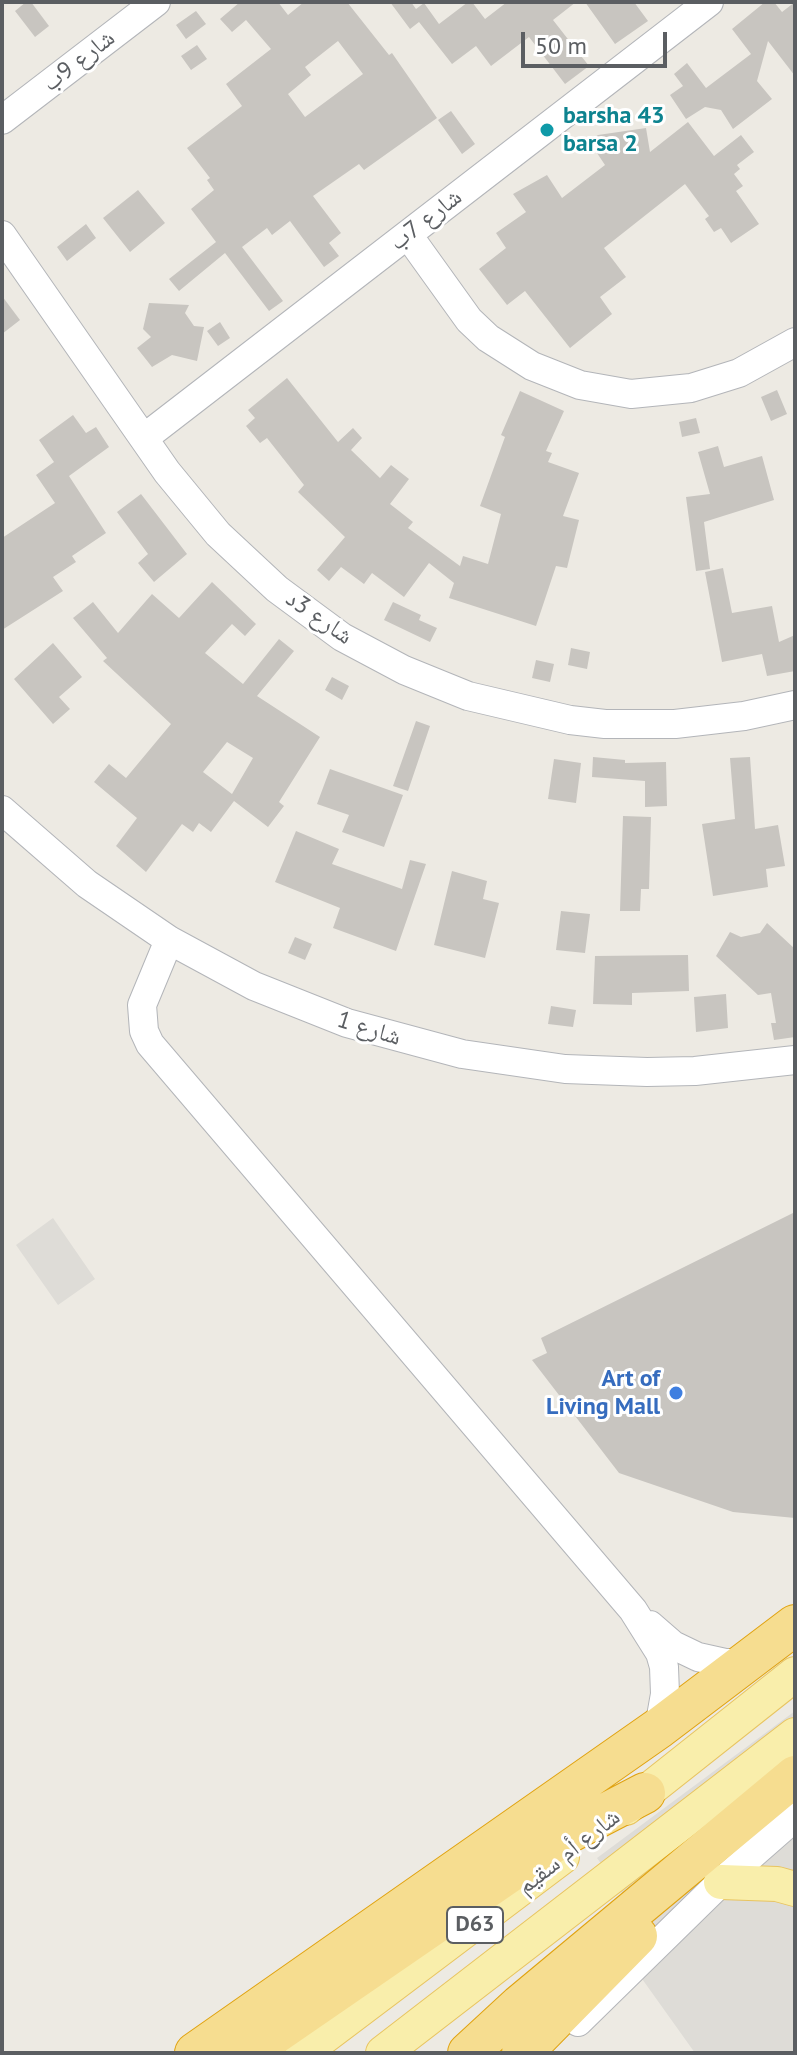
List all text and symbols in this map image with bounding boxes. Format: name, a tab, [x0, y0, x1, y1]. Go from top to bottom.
scale bar	[525, 16, 671, 66]
street label: شارع 9ب	[37, 24, 121, 98]
text: 50 m	[535, 30, 587, 61]
place label: barsha 43 barsa 2	[563, 102, 665, 158]
marker: barsha 43 barsa 2	[538, 121, 556, 139]
street label: شارع 7ب	[384, 183, 468, 257]
street label: شارع 3د	[280, 585, 358, 651]
street label: شارع 1	[334, 1006, 404, 1052]
place label: Art of Living Mall	[546, 1365, 660, 1421]
marker: Art of Living Mall	[667, 1384, 685, 1402]
street label: شارع أم سقيم	[512, 1803, 626, 1901]
road number: D63	[447, 1907, 503, 1943]

